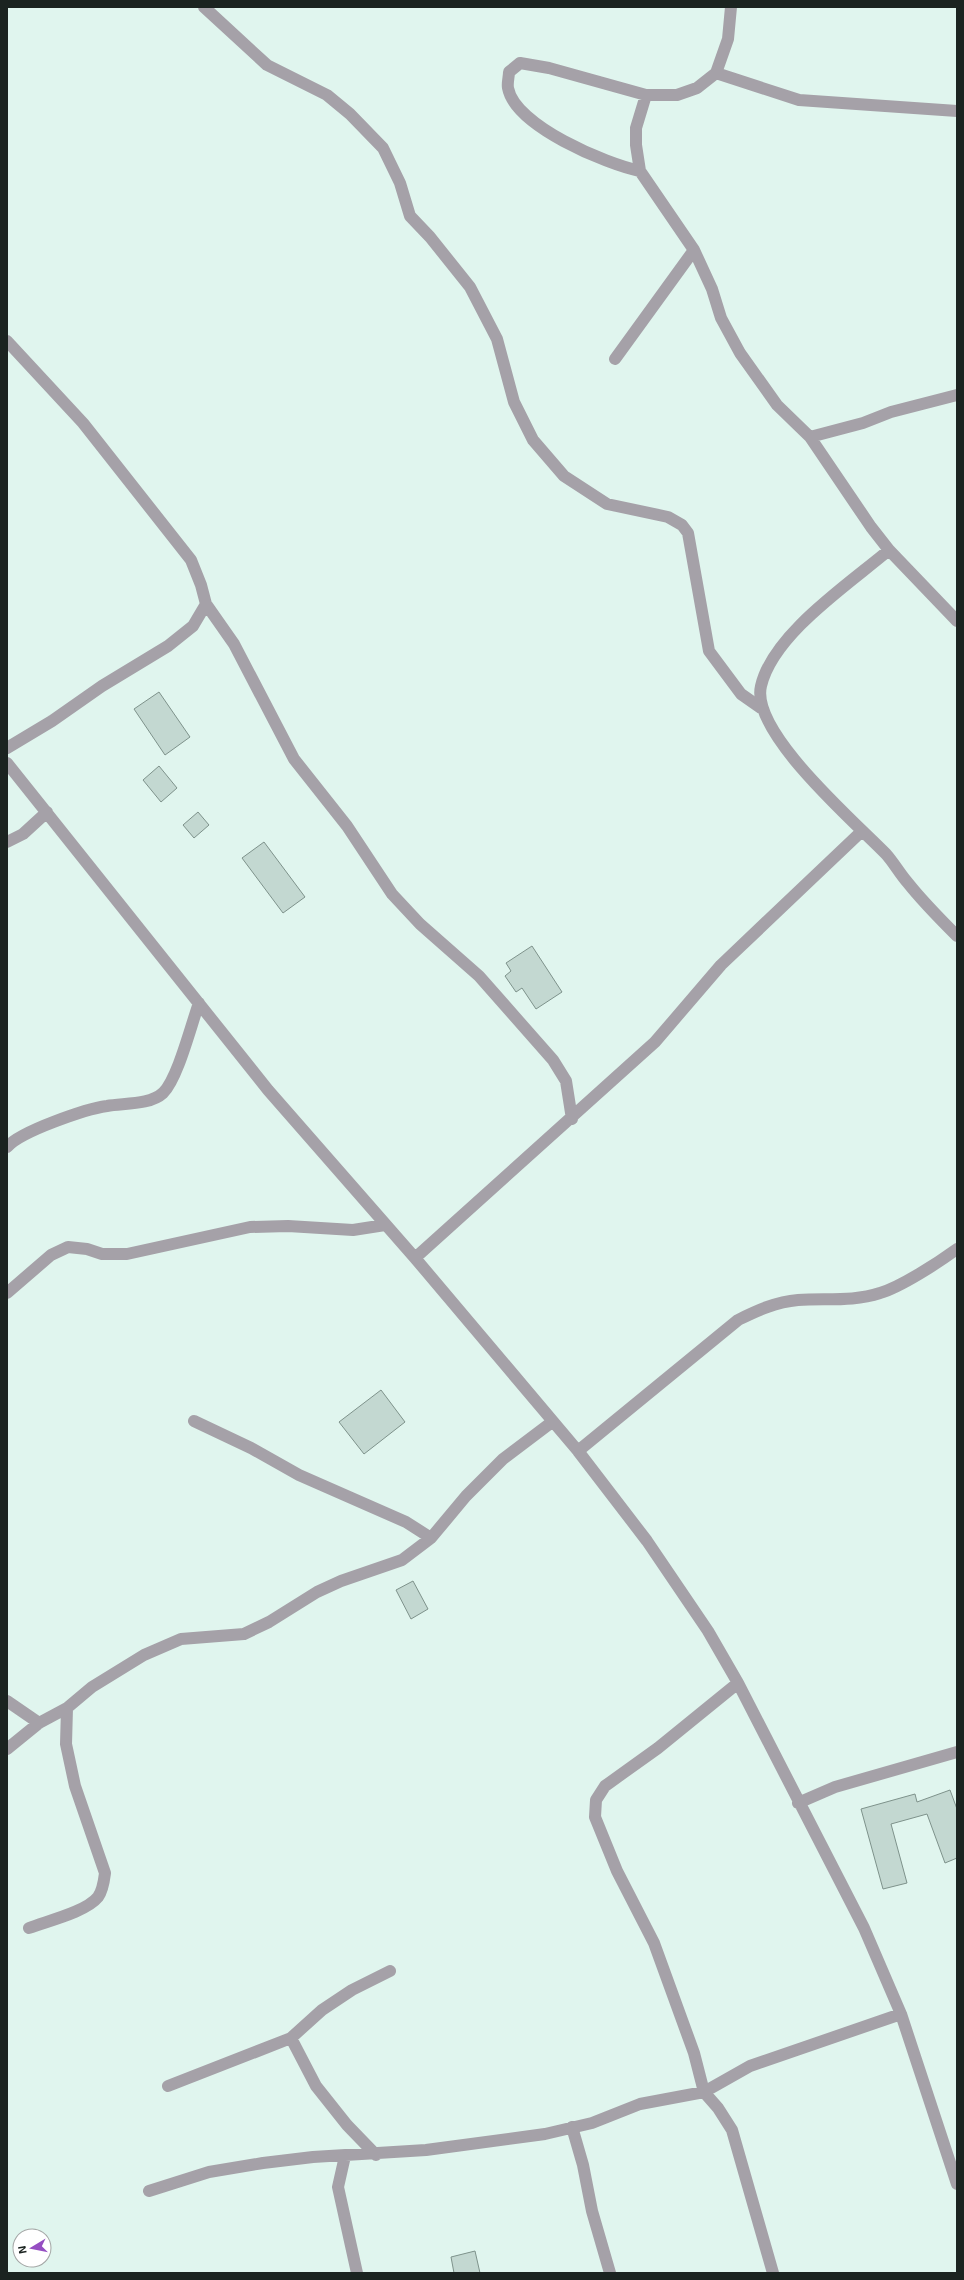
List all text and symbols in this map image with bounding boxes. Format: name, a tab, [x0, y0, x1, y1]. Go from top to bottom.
north arrow	[12, 2228, 52, 2268]
text: N	[15, 2245, 29, 2255]

